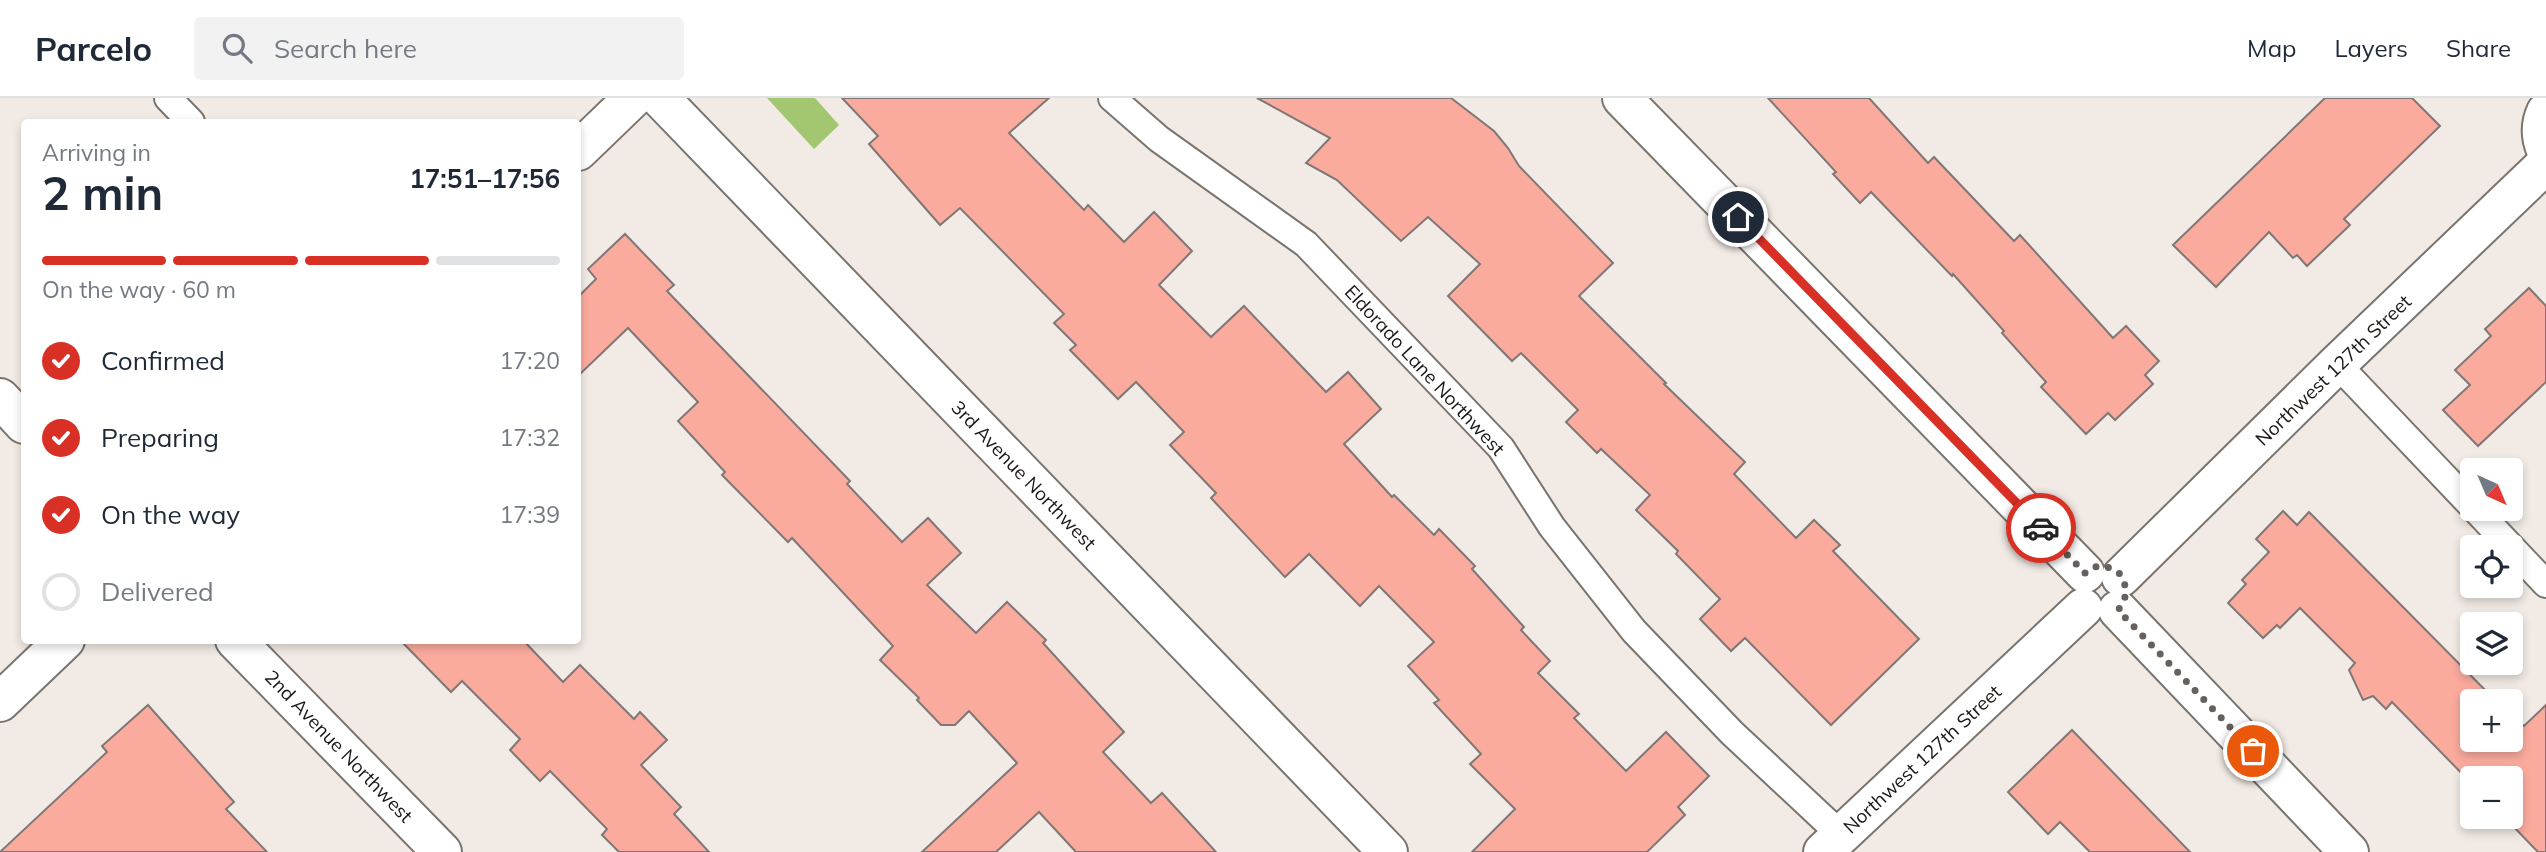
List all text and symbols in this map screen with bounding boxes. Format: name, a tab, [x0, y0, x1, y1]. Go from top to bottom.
search box	[194, 17, 684, 80]
text: Parcelo	[35, 28, 152, 69]
icon: search	[218, 29, 256, 67]
text: Search here	[274, 32, 417, 65]
text: Map	[2247, 33, 2296, 63]
text: Layers	[2334, 33, 2408, 63]
text: Share	[2446, 33, 2511, 63]
text: Arriving in	[42, 138, 151, 167]
text: 17:51–17:56	[409, 162, 560, 195]
text: 2 min	[42, 164, 163, 222]
pin	[1708, 187, 1768, 247]
icon: home	[1719, 198, 1757, 236]
text: On the way · 60 m	[42, 275, 236, 304]
street label: Eldorado Lane Northwest	[1340, 280, 1511, 460]
street label: Northwest 127th Street	[2250, 289, 2416, 451]
icon: check	[42, 342, 80, 380]
text: Confirmed	[101, 344, 225, 377]
text: 17:20	[500, 346, 560, 375]
street label: 3rd Avenue Northwest	[946, 395, 1102, 555]
icon: check	[42, 419, 80, 457]
text: Preparing	[101, 421, 219, 454]
text: 17:32	[500, 423, 560, 452]
north arrow	[2460, 458, 2524, 522]
map controls	[2460, 458, 2523, 829]
courier	[2006, 493, 2076, 563]
icon: check	[42, 496, 80, 534]
text: On the way	[101, 498, 240, 531]
text: 17:39	[500, 500, 560, 529]
icon: car	[2022, 509, 2060, 547]
button: locate	[2460, 535, 2523, 598]
text: Delivered	[101, 575, 214, 608]
button: layers	[2460, 612, 2523, 675]
street label: 2nd Avenue Northwest	[260, 665, 418, 828]
street label: Northwest 127th Street	[1838, 679, 2006, 838]
button: +	[2460, 689, 2523, 752]
pin	[2223, 721, 2283, 781]
icon: bag	[2234, 732, 2272, 770]
button: −	[2460, 766, 2523, 829]

